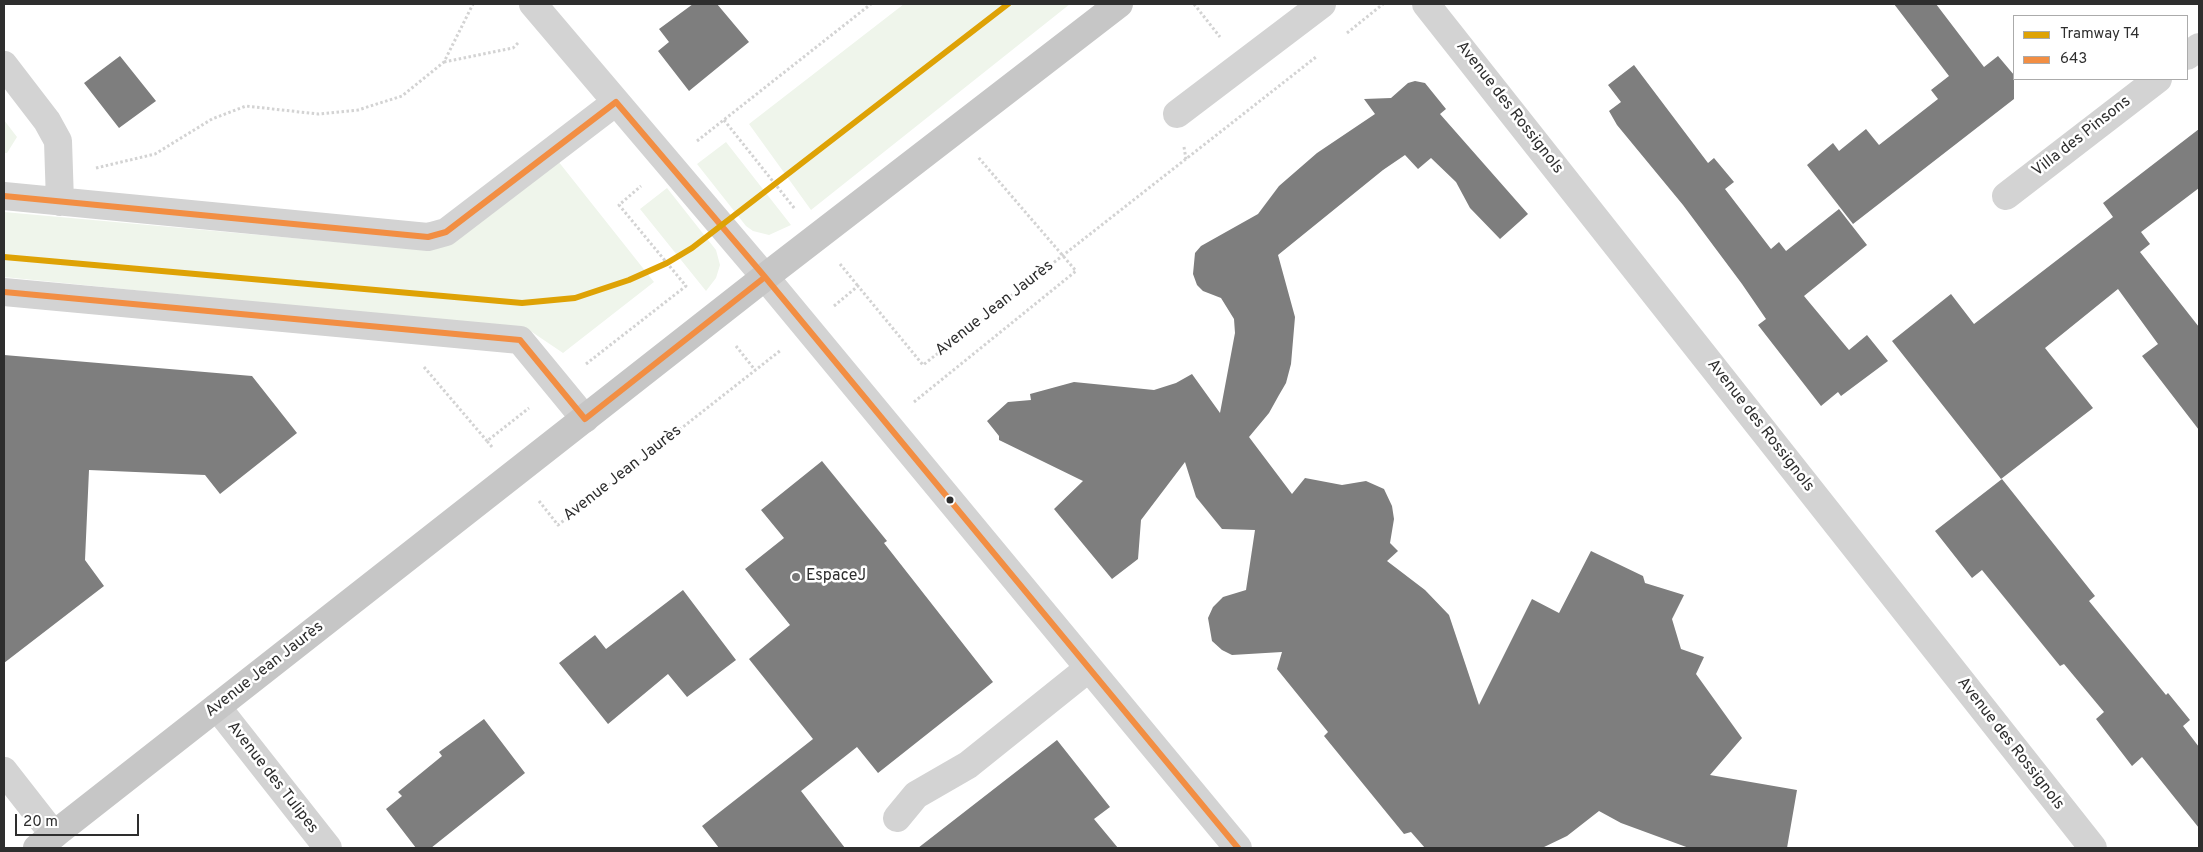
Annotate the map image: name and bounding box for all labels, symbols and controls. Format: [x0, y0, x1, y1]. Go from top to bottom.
legend [2013, 15, 2188, 80]
text: Tramway T4 [2060, 25, 2139, 44]
street label: Avenue des Rossignols [1451, 38, 1567, 178]
text: 643 [2060, 50, 2087, 69]
street label: Villa des Pinsons [2029, 93, 2135, 181]
street label: Avenue Jean Jaurès [932, 257, 1058, 361]
street label: Avenue des Rossignols [1702, 356, 1818, 496]
street label: Avenue Jean Jaurès [560, 422, 686, 526]
unlabelled marker [945, 495, 955, 505]
place label: EspaceJ [806, 567, 866, 587]
marker: EspaceJ [790, 571, 802, 583]
street label: Avenue Jean Jaurès [202, 618, 328, 722]
street label: Avenue des Rossignols [1952, 674, 2068, 814]
street label: Avenue des Tulipes [222, 718, 322, 838]
scale bar [18, 804, 141, 836]
text: 20 m [23, 813, 58, 832]

